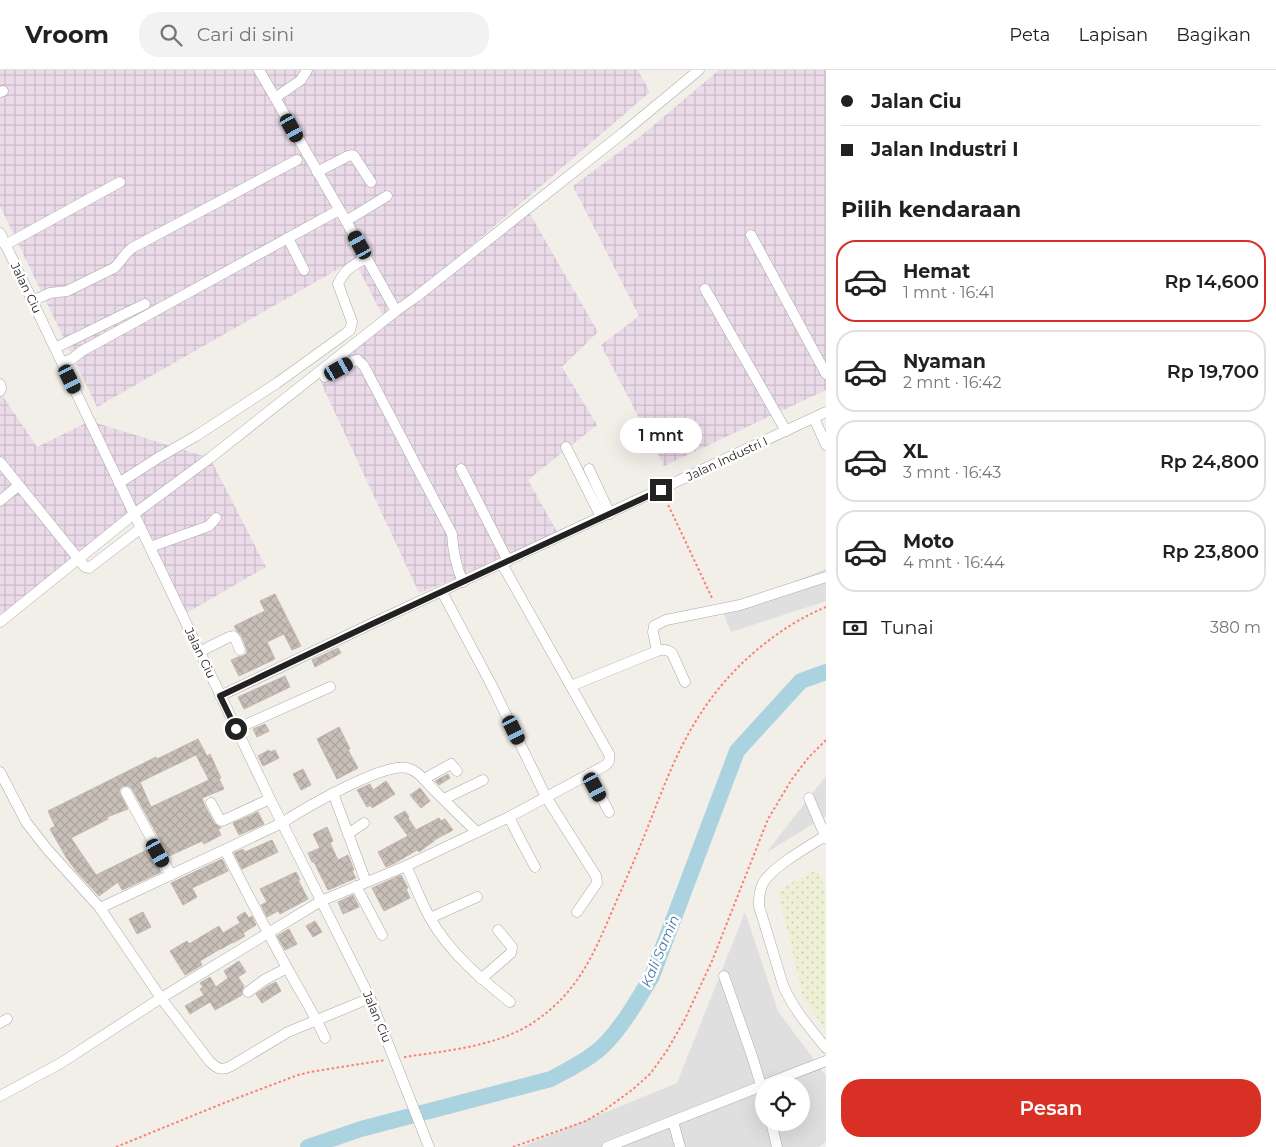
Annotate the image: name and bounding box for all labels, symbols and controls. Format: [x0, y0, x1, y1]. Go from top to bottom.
search box [139, 12, 489, 57]
text: Vroom [25, 20, 109, 49]
icon: search [157, 21, 185, 49]
text: Cari di sini [197, 23, 294, 46]
text: Peta [1009, 24, 1050, 46]
text: Lapisan [1078, 24, 1148, 46]
text: Bagikan [1176, 24, 1251, 46]
text: Jalan Ciu [871, 90, 961, 113]
car [278, 111, 305, 145]
text: Jalan Industri I [871, 138, 1018, 161]
text: Pilih kendaraan [841, 196, 1021, 223]
car [346, 228, 373, 262]
street label: Jalan Ciu [7, 259, 45, 316]
icon: car [843, 259, 888, 304]
text: Hemat [903, 260, 970, 283]
text: Rp 14,600 [1164, 270, 1259, 293]
text: 1 mnt · 16:41 [903, 283, 995, 302]
icon: car [843, 349, 888, 394]
text: Nyaman [903, 350, 986, 373]
car [322, 355, 355, 383]
text: Rp 19,700 [1167, 360, 1259, 383]
car [56, 362, 83, 396]
text: 2 mnt · 16:42 [903, 373, 1002, 392]
callout: 1 mnt [620, 418, 702, 452]
text: 1 mnt [638, 426, 684, 445]
street label: Jalan Industri I [683, 433, 770, 484]
icon: car [843, 439, 888, 484]
text: XL [903, 440, 928, 463]
text: Rp 24,800 [1160, 450, 1259, 473]
text: 3 mnt · 16:43 [903, 463, 1001, 482]
route end [650, 479, 672, 501]
icon: car [843, 529, 888, 574]
text: Moto [903, 530, 954, 553]
text: Rp 23,800 [1162, 540, 1259, 563]
text: 4 mnt · 16:44 [903, 553, 1005, 572]
icon: cash [841, 614, 869, 642]
text: Tunai [881, 616, 934, 639]
text: 380 m [1210, 618, 1261, 637]
street label: Jalan Ciu [181, 624, 219, 681]
car [500, 713, 527, 747]
route start [225, 718, 247, 740]
car [581, 770, 608, 804]
car [144, 836, 171, 870]
water label: Kali Samin [637, 912, 683, 990]
street label: Jalan Ciu [360, 988, 395, 1045]
map controls [755, 1076, 810, 1131]
button: locate [755, 1076, 810, 1131]
button: Pesan [841, 1079, 1261, 1137]

